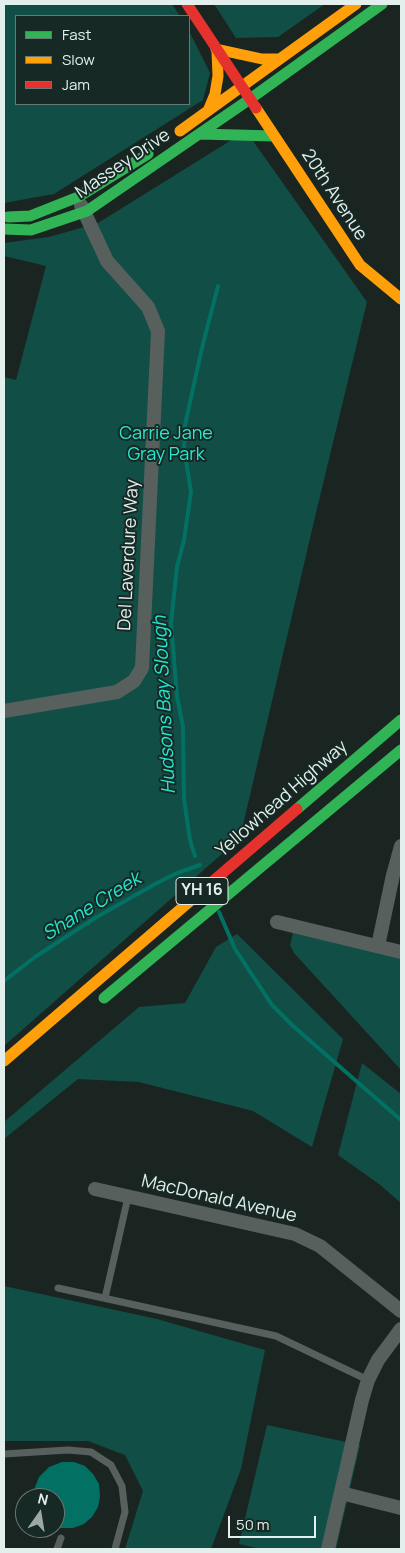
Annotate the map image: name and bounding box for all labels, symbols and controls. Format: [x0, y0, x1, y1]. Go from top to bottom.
legend [15, 15, 190, 105]
text: Fast [62, 24, 91, 45]
text: Slow [62, 49, 95, 70]
text: Jam [62, 74, 90, 95]
street label: Massey Drive [72, 124, 174, 204]
street label: 20th Avenue [297, 145, 371, 245]
park label: Carrie Jane Gray Park [119, 423, 213, 466]
street label: Del Laverdure Way [114, 479, 144, 631]
water label: Hudsons Bay Slough [149, 615, 181, 795]
street label: Yellowhead Highway [212, 736, 352, 862]
water label: Shane Creek [39, 868, 145, 946]
road number: YH 16 [176, 878, 228, 904]
street label: MacDonald Avenue [139, 1171, 299, 1227]
north arrow [15, 1488, 65, 1538]
text: N [36, 1488, 50, 1509]
scale bar [230, 1506, 318, 1538]
text: 50 m [236, 1514, 270, 1535]

